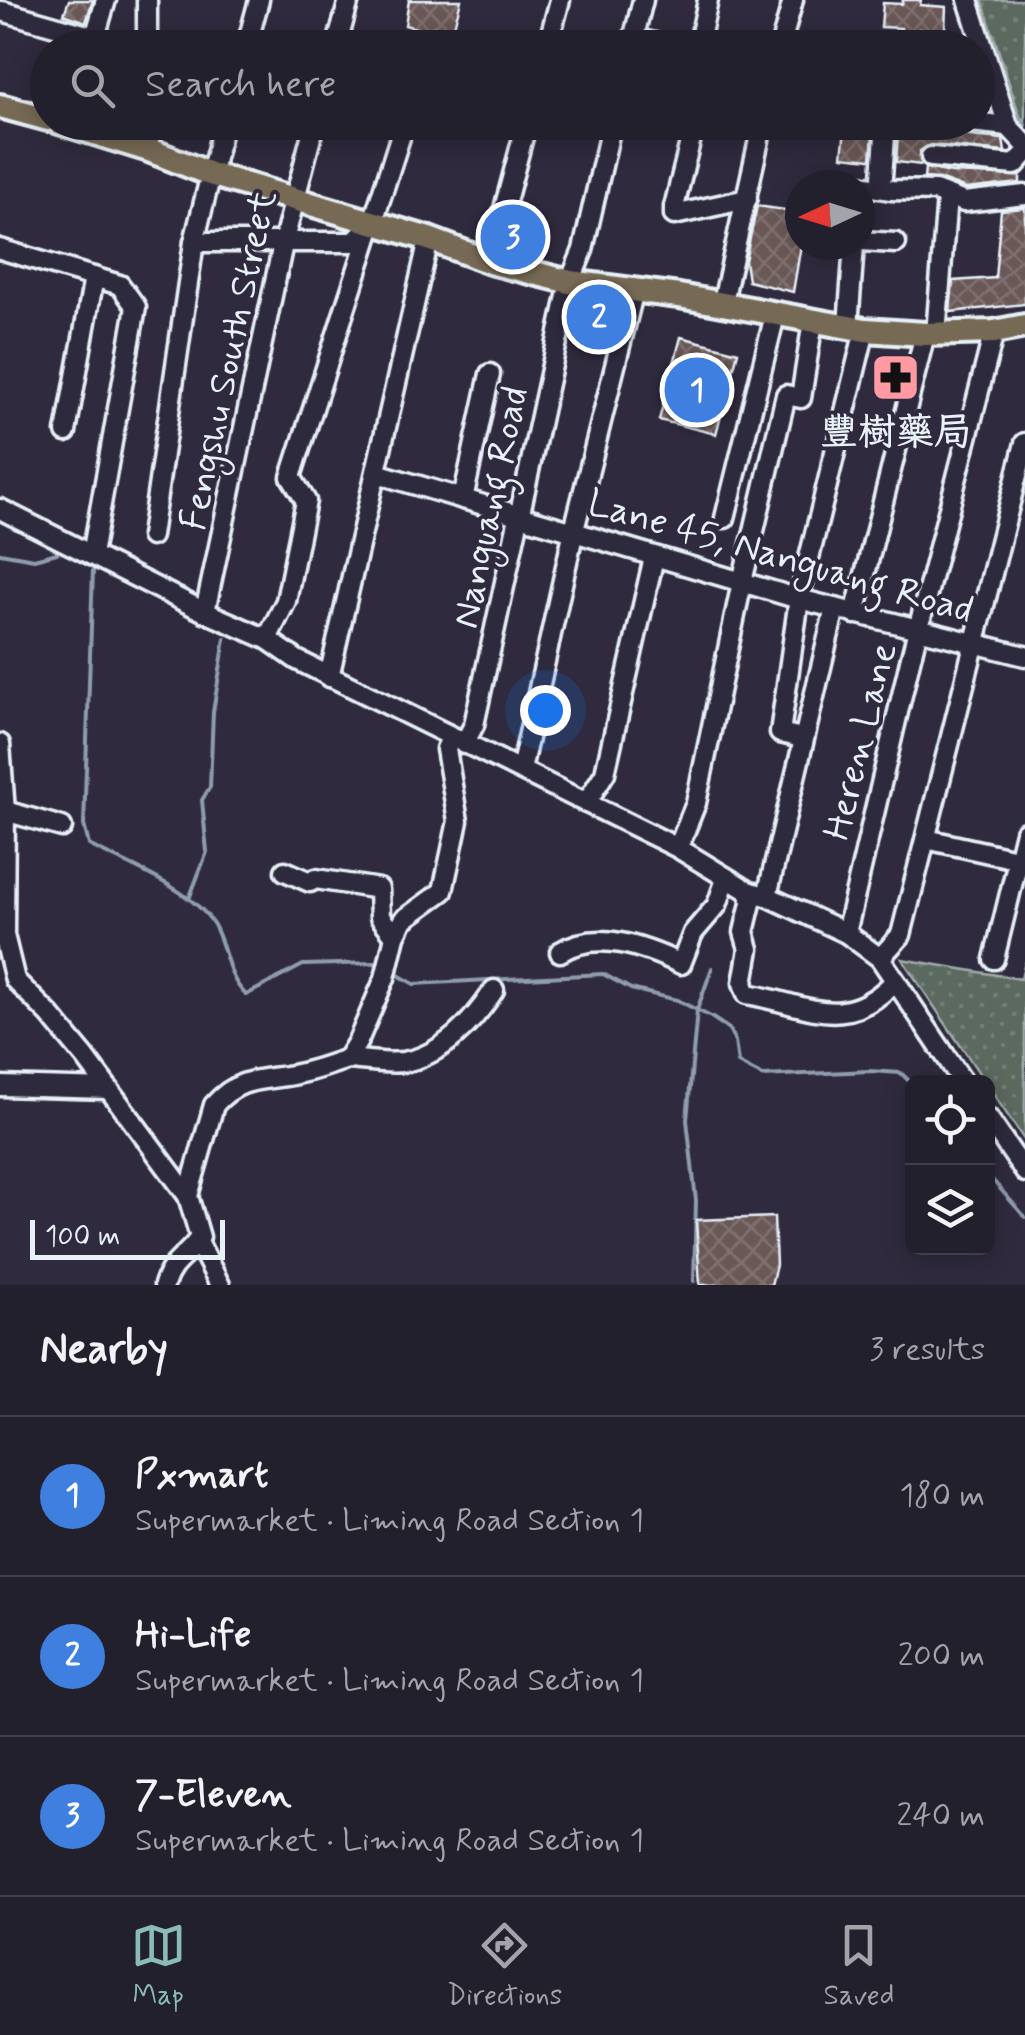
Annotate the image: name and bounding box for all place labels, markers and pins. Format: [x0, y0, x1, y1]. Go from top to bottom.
pin: 3 [480, 200, 546, 274]
pin: 2 [566, 280, 632, 354]
pharmacy icon: 豐樹藥局 [870, 351, 922, 403]
pin: 1 [664, 352, 730, 428]
place label: 豐樹藥局 [820, 409, 972, 458]

